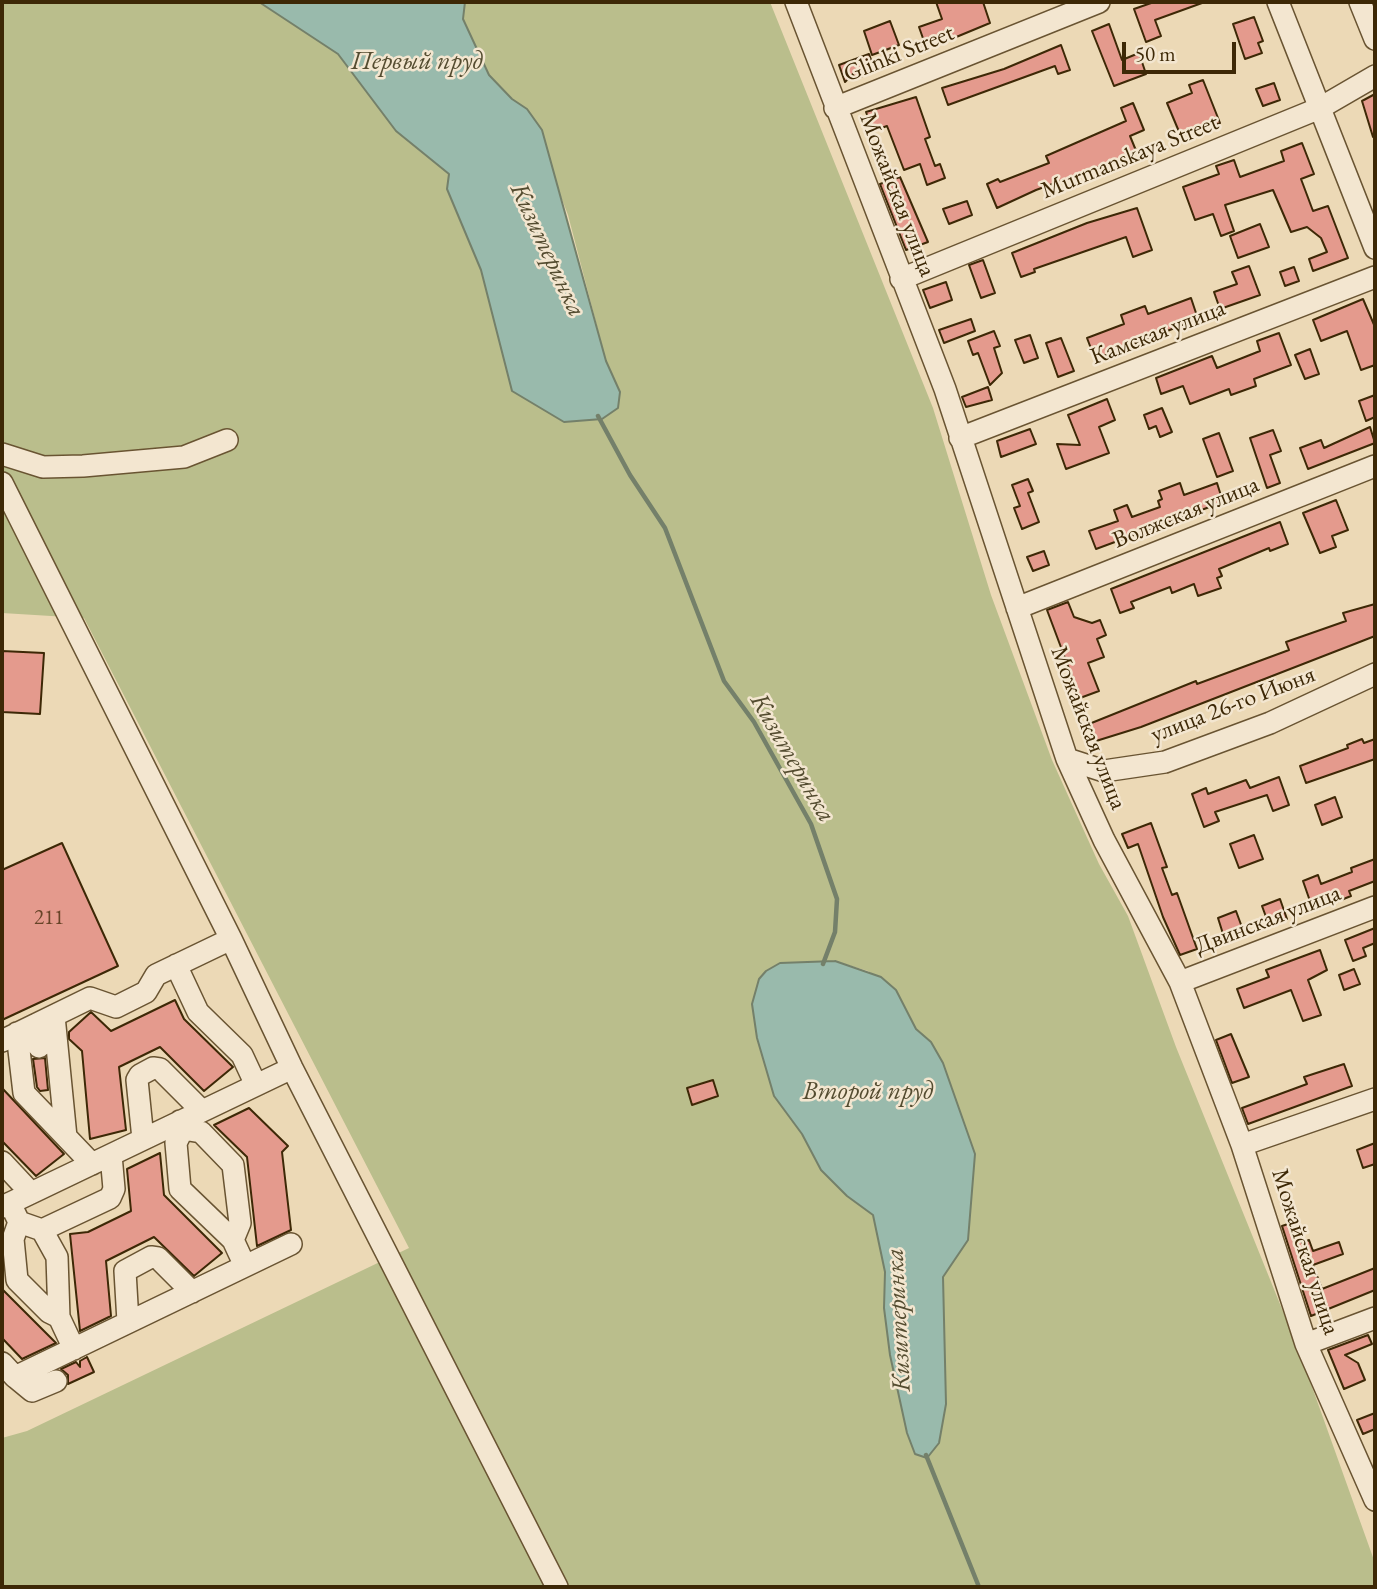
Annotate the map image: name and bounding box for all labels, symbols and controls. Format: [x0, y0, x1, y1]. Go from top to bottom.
street label: Glinki Street [840, 19, 958, 89]
scale bar [1125, 28, 1239, 72]
text: 50 m [1135, 40, 1176, 67]
water label: Первый пруд [351, 46, 483, 78]
street label: Murmanskaya Street [1037, 108, 1223, 206]
street label: Можайская улица [853, 109, 941, 281]
water label: Кизитеринка [502, 178, 592, 322]
street label: Камская улица [1087, 294, 1229, 372]
street label: Волжская улица [1109, 471, 1263, 555]
street label: Можайская улица [1044, 642, 1132, 814]
street label: улица 26-го Июня [1147, 660, 1319, 750]
water label: Кизитеринка [742, 688, 842, 828]
street label: Двинская улица [1191, 879, 1345, 961]
house number: 211 [34, 905, 64, 931]
water label: Второй пруд [802, 1076, 934, 1108]
street label: Можайская улица [1265, 1165, 1345, 1339]
water label: Кизитеринка [880, 1247, 918, 1393]

